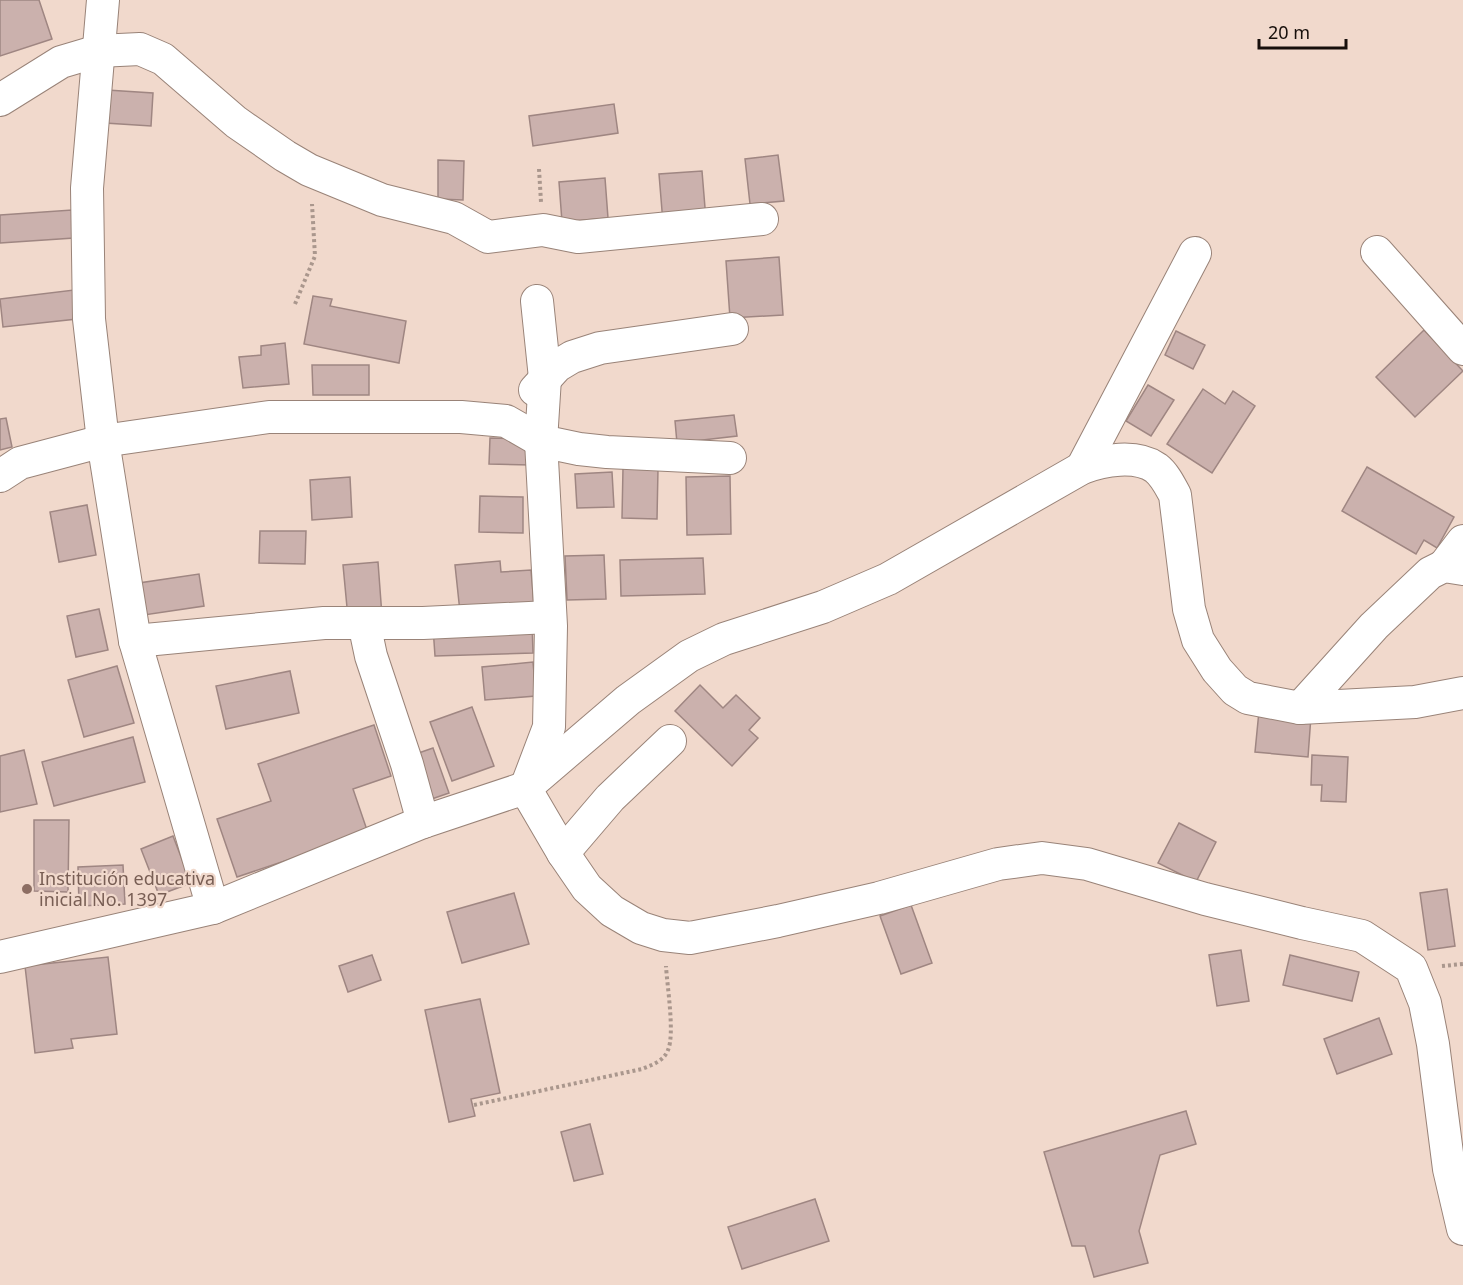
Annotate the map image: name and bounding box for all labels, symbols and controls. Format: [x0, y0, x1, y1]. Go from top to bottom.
scale bar [1259, 12, 1346, 50]
text: 20 m [1268, 20, 1310, 44]
place label: Institución educativa inicial No. 1397 [39, 866, 215, 911]
marker: Institución educativa inicial No. 1397 [20, 882, 34, 896]

